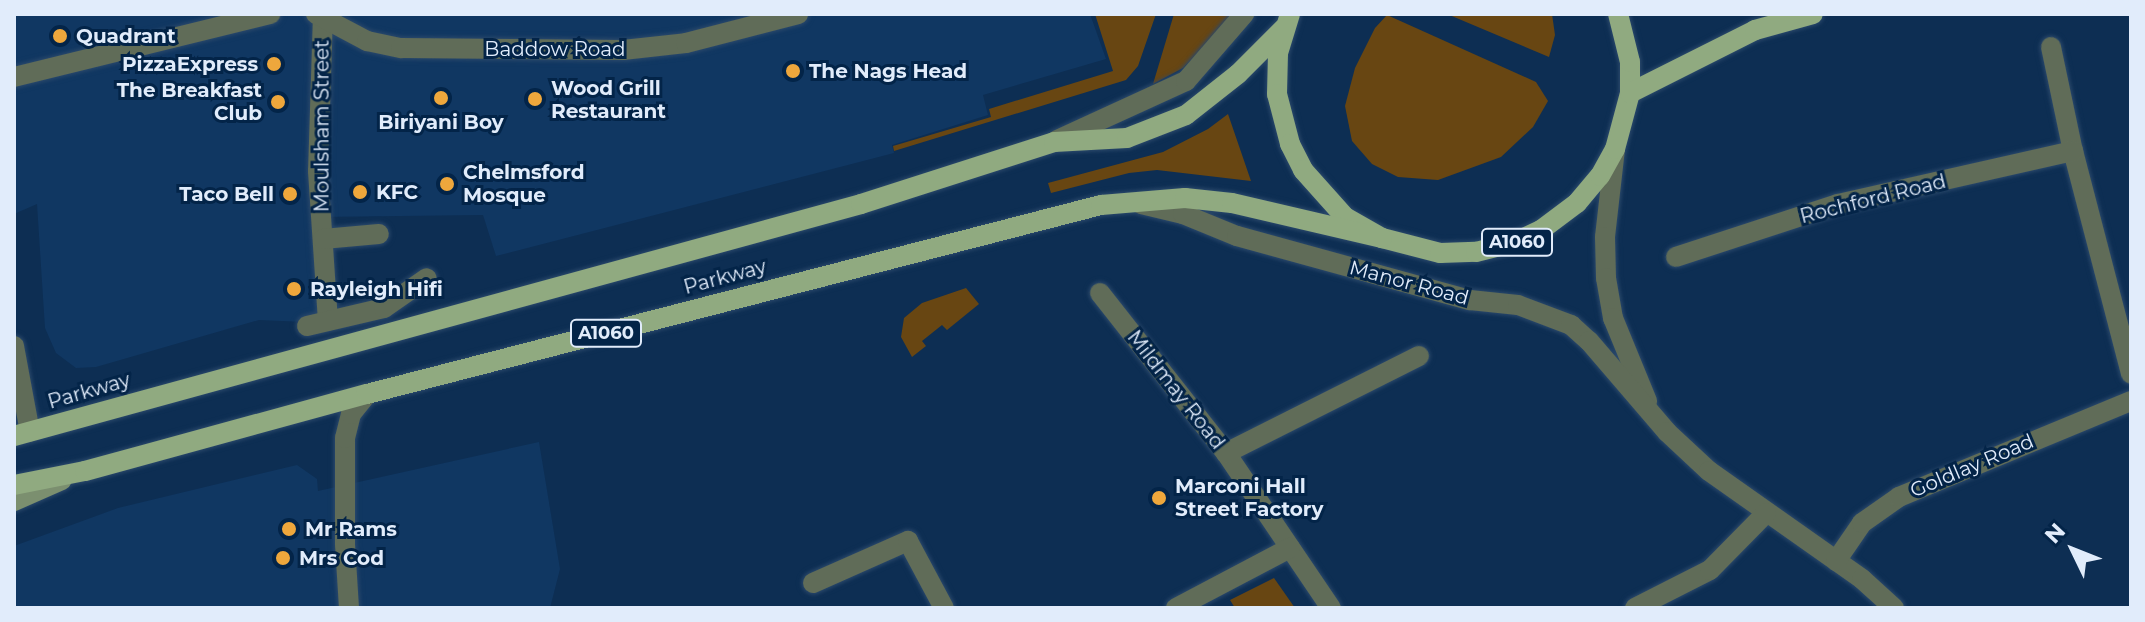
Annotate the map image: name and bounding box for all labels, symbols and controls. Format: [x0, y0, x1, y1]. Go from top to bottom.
place label: Quadrant [76, 24, 176, 48]
marker: Quadrant [51, 27, 69, 45]
street label: Baddow Road [484, 37, 626, 61]
street label: Moulsham Street [310, 40, 334, 212]
place label: PizzaExpress [122, 52, 258, 76]
marker: PizzaExpress [265, 55, 283, 73]
place label: The Nags Head [809, 59, 967, 83]
marker: The Nags Head [784, 62, 802, 80]
place label: Wood Grill Restaurant [551, 76, 666, 123]
place label: The Breakfast Club [117, 78, 262, 125]
marker: Biriyani Boy [432, 89, 450, 107]
marker: Wood Grill Restaurant [526, 90, 544, 108]
marker: The Breakfast Club [269, 93, 287, 111]
place label: Biriyani Boy [378, 110, 504, 134]
place label: Chelmsford Mosque [463, 160, 585, 207]
street label: Rochford Road [1798, 169, 1948, 229]
marker: Chelmsford Mosque [438, 175, 456, 193]
place label: KFC [376, 180, 418, 204]
place label: Taco Bell [179, 182, 274, 206]
marker: KFC [351, 183, 369, 201]
marker: Taco Bell [281, 185, 299, 203]
road number: A1060 [1481, 228, 1553, 256]
street label: Parkway [681, 254, 769, 300]
street label: Manor Road [1347, 256, 1471, 310]
place label: Rayleigh Hifi [310, 277, 443, 301]
marker: Rayleigh Hifi [285, 280, 303, 298]
road number: A1060 [570, 319, 642, 347]
street label: Mildmay Road [1122, 326, 1230, 454]
street label: Parkway [45, 368, 133, 414]
street label: Goldlay Road [1907, 429, 2037, 503]
place label: Marconi Hall Street Factory [1175, 474, 1323, 521]
marker: Marconi Hall Street Factory [1150, 489, 1168, 507]
north arrow [2033, 510, 2113, 590]
place label: Mr Rams [305, 517, 397, 541]
text: N [2039, 518, 2071, 549]
marker: Mr Rams [280, 520, 298, 538]
place label: Mrs Cod [299, 546, 384, 570]
marker: Mrs Cod [274, 549, 292, 567]

